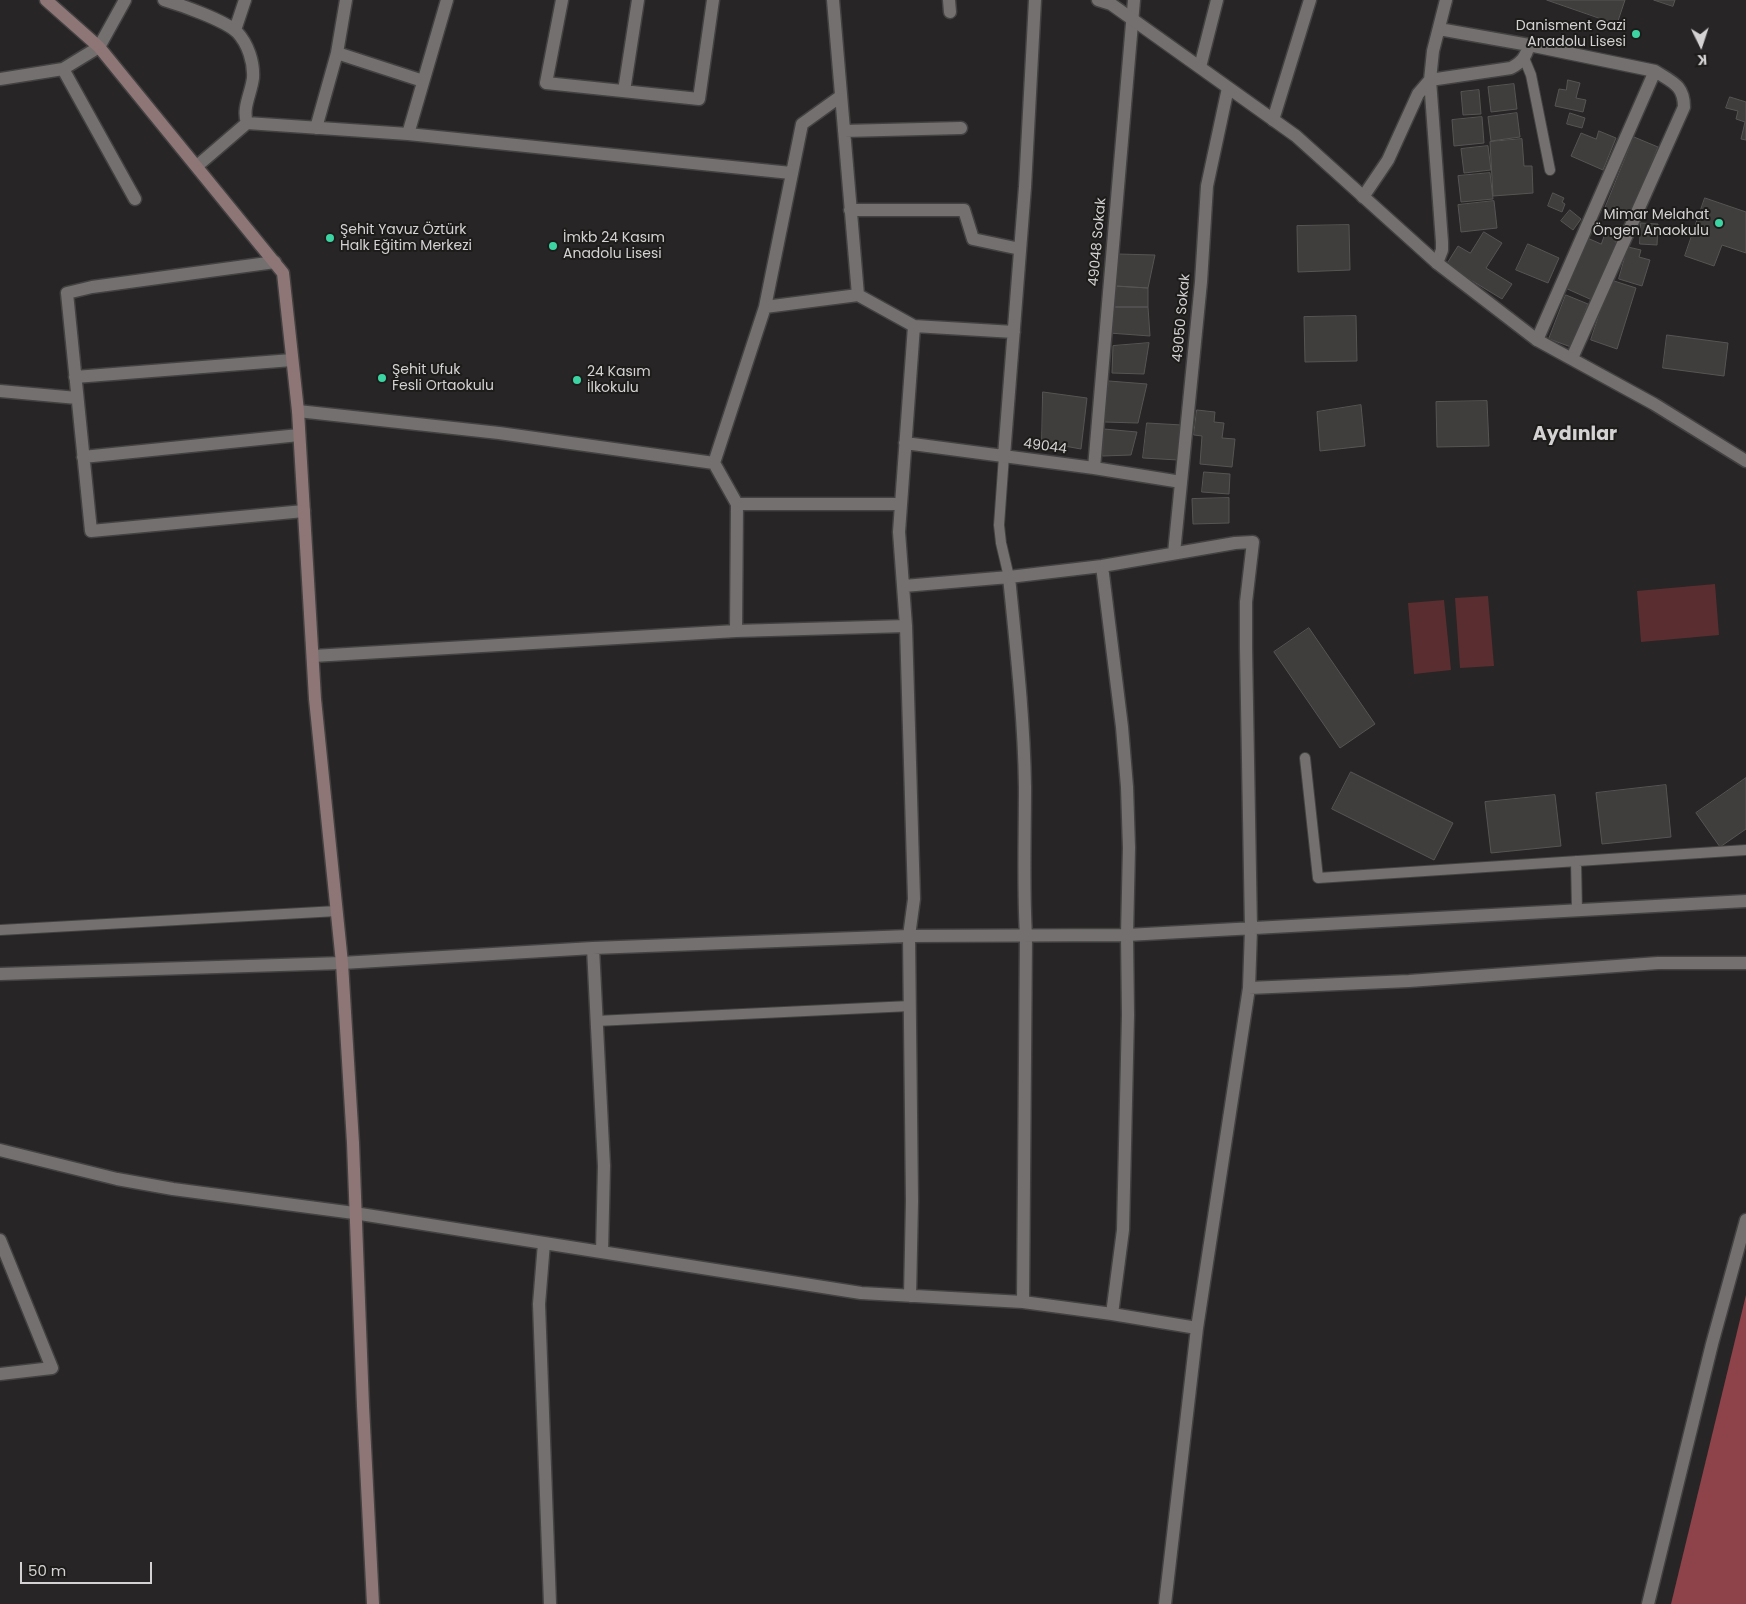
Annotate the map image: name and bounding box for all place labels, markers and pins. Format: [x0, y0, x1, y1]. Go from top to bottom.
place label: Danisment Gazi Anadolu Lisesi [1516, 18, 1626, 50]
marker: Danisment Gazi Anadolu Lisesi [1630, 28, 1642, 40]
place label: Mimar Melahat Öngen Anaokulu [1593, 207, 1709, 240]
marker: Mimar Melahat Öngen Anaokulu [1713, 217, 1725, 229]
place label: Şehit Yavuz Öztürk Halk Eğitim Merkezi [340, 222, 472, 254]
place label: İmkb 24 Kasım Anadolu Lisesi [563, 230, 665, 262]
marker: Şehit Yavuz Öztürk Halk Eğitim Merkezi [324, 232, 336, 244]
marker: İmkb 24 Kasım Anadolu Lisesi [547, 240, 559, 252]
place label: Şehit Ufuk Fesli Ortaokulu [392, 362, 494, 394]
place label: 24 Kasım İlkokulu [587, 364, 651, 397]
marker: Şehit Ufuk Fesli Ortaokulu [376, 372, 388, 384]
marker: 24 Kasım İlkokulu [571, 374, 583, 386]

